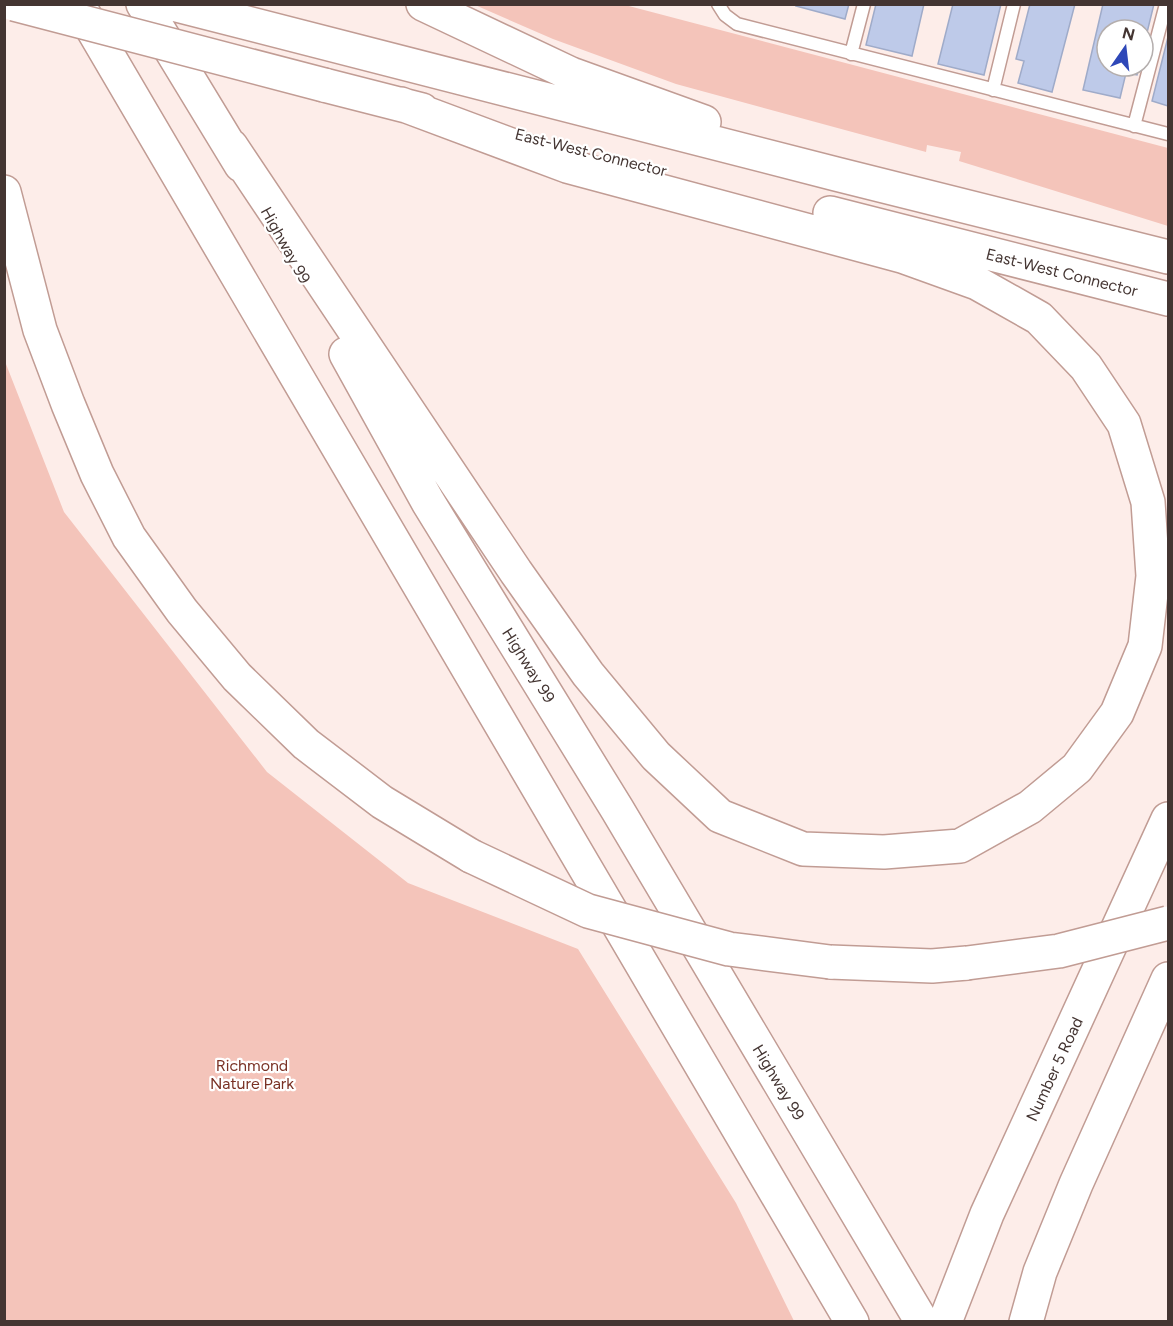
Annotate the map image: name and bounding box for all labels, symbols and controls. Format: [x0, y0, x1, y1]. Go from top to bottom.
north arrow [1095, 18, 1155, 78]
text: N [1120, 23, 1137, 45]
street label: East-West Connector [513, 124, 669, 181]
street label: Highway 99 [257, 204, 314, 287]
street label: East-West Connector [984, 244, 1140, 301]
street label: Highway 99 [498, 624, 559, 706]
street label: Number 5 Road [1022, 1014, 1087, 1124]
street label: Highway 99 [749, 1041, 809, 1123]
park label: Richmond Nature Park [210, 1056, 294, 1093]

